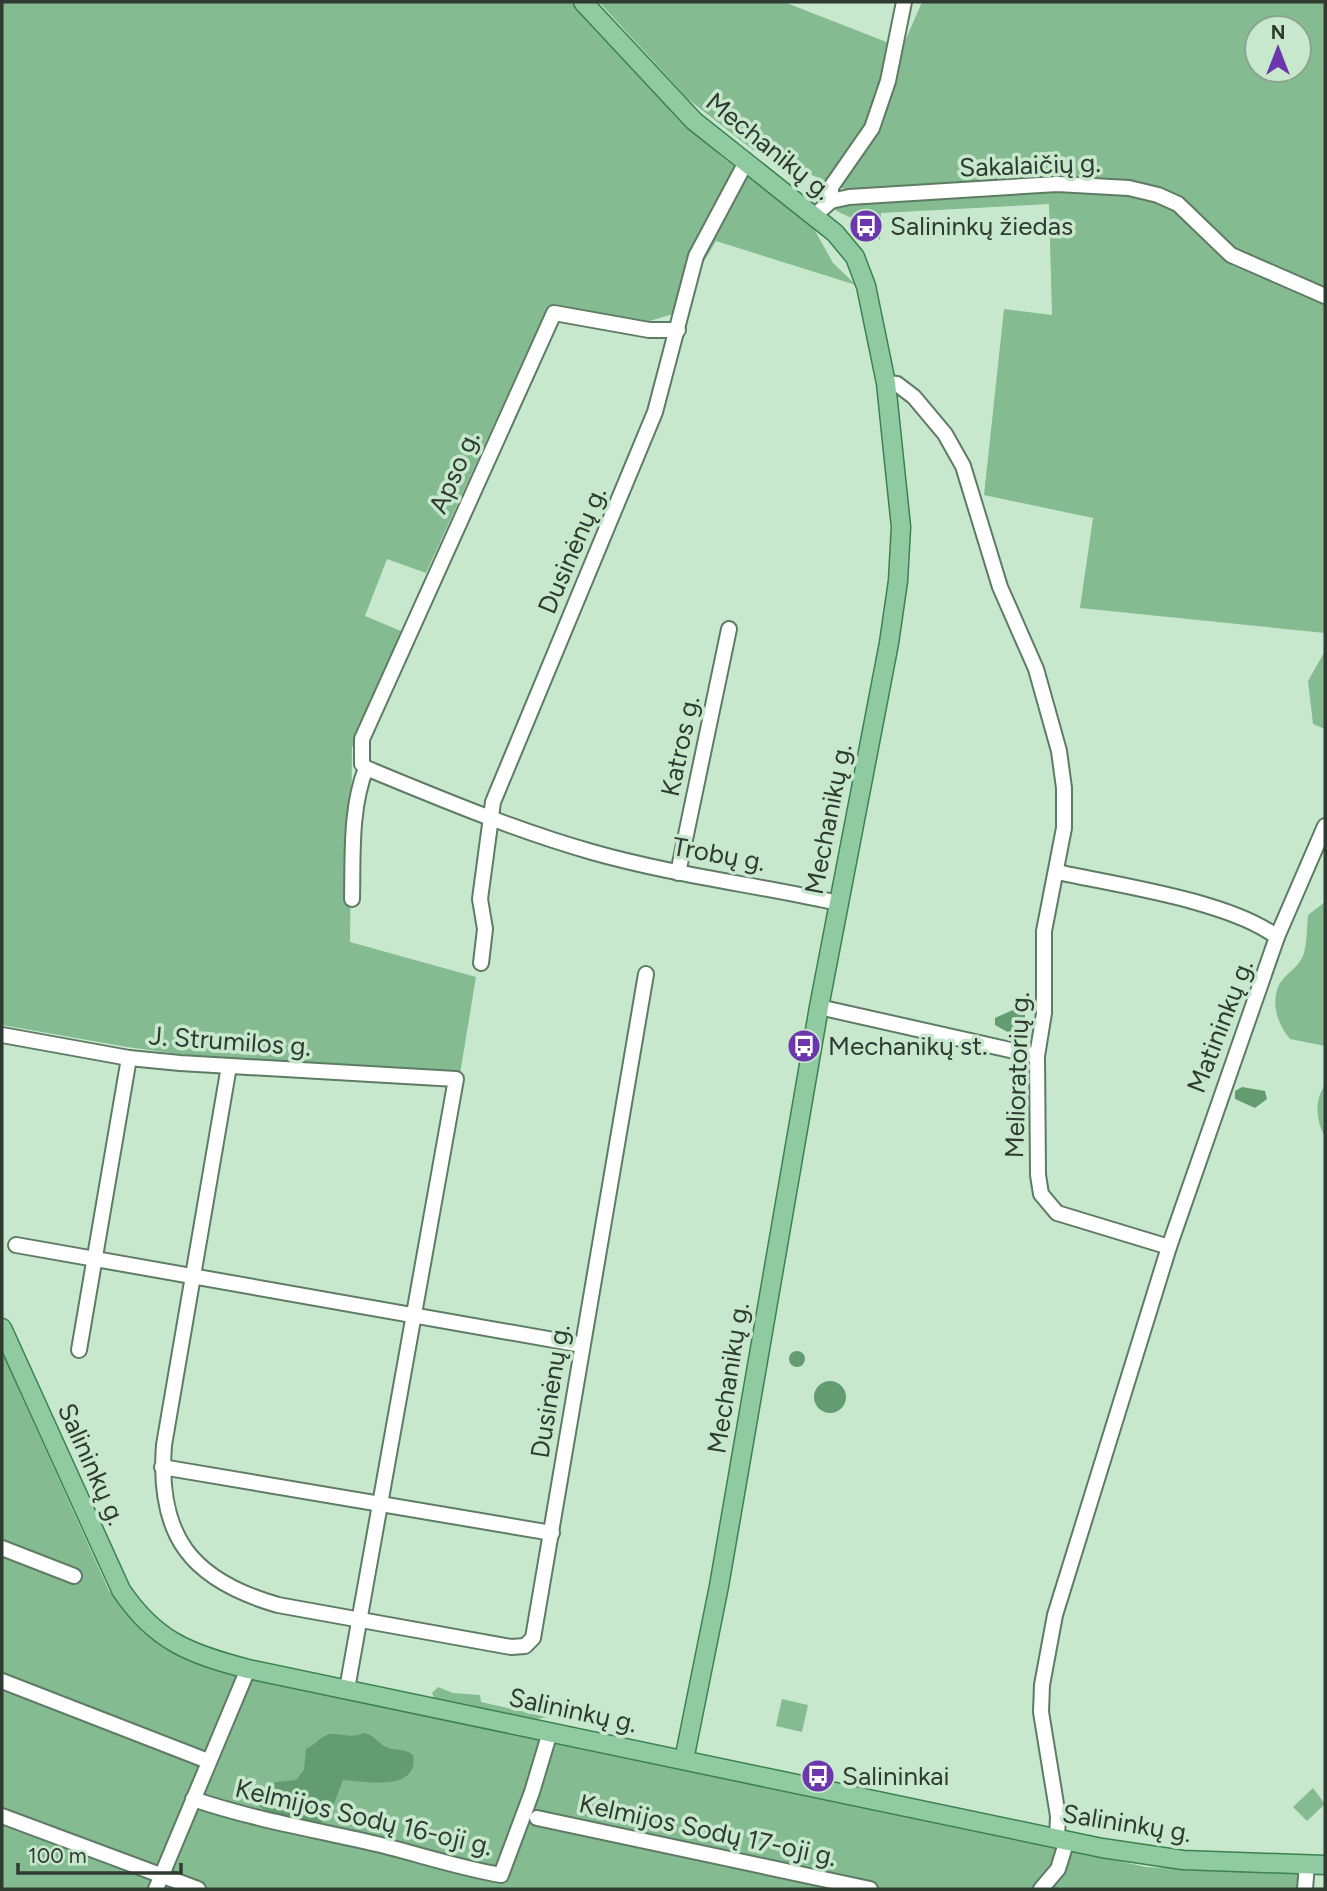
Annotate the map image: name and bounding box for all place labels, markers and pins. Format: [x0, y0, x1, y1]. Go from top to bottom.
bus stop icon: Salininkų žiedas [847, 207, 885, 245]
place label: Salininkų žiedas [890, 210, 1073, 242]
bus stop icon: Mechanikų st. [785, 1027, 823, 1065]
place label: Mechanikų st. [828, 1030, 987, 1062]
bus stop icon: Salininkai [799, 1757, 837, 1795]
place label: Salininkai [842, 1760, 950, 1792]

